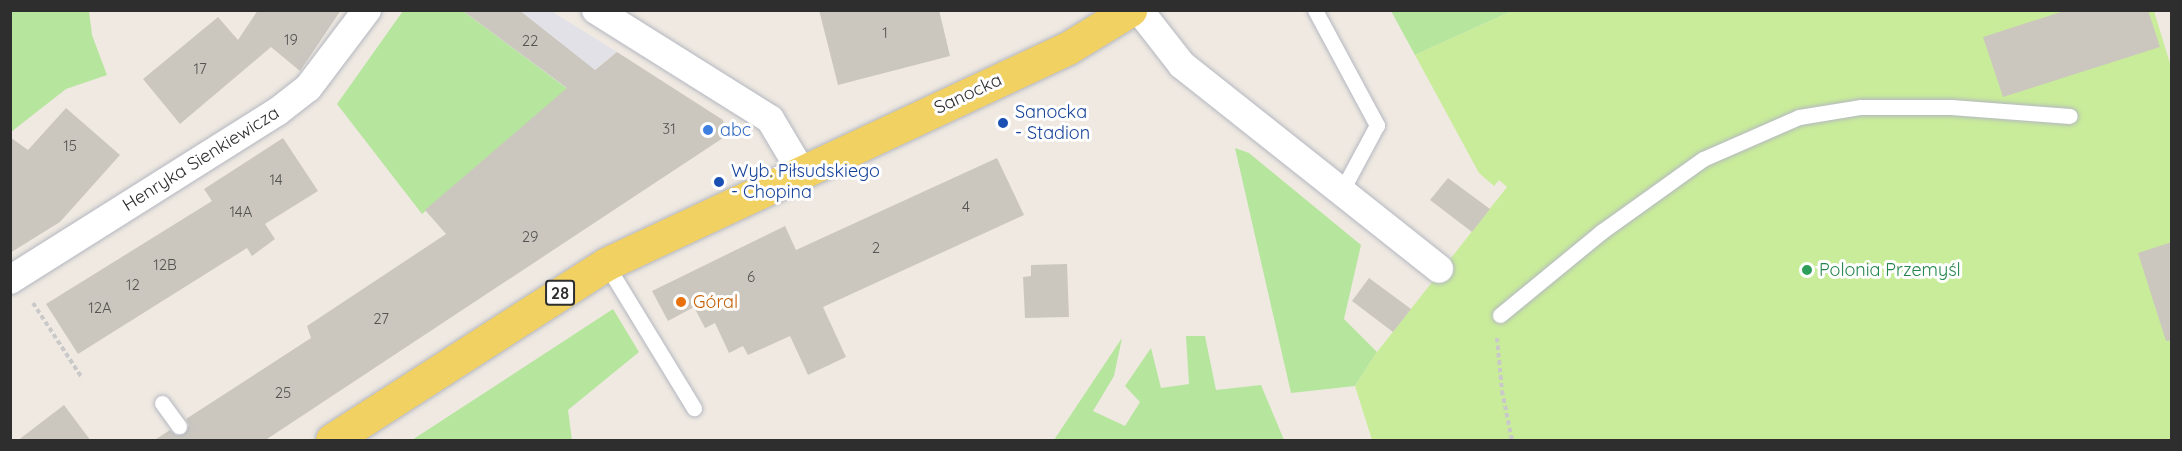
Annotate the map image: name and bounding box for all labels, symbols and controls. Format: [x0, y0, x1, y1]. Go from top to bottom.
house number: 1 [882, 24, 888, 42]
house number: 19 [284, 31, 298, 49]
house number: 22 [522, 32, 538, 50]
house number: 17 [193, 60, 207, 78]
street label: Sanocka [931, 69, 1005, 119]
street label: Henryka Sienkiewicza [119, 102, 283, 216]
place label: Sanocka - Stadion [1015, 102, 1090, 144]
marker: Sanocka - Stadion [996, 116, 1010, 130]
place label: abc [720, 119, 751, 141]
house number: 31 [662, 120, 676, 138]
marker: abc [701, 123, 715, 137]
house number: 15 [63, 137, 77, 155]
place label: Wyb. Piłsudskiego - Chopina [731, 161, 880, 204]
house number: 14 [269, 171, 283, 189]
marker: Wyb. Piłsudskiego - Chopina [712, 175, 726, 189]
house number: 4 [962, 198, 970, 216]
house number: 14A [230, 203, 252, 221]
house number: 29 [522, 228, 538, 246]
house number: 2 [872, 239, 880, 257]
house number: 12B [153, 256, 177, 274]
place label: Polonia Przemyśl [1819, 259, 1961, 281]
marker: Polonia Przemyśl [1800, 263, 1814, 277]
house number: 6 [747, 268, 755, 286]
house number: 12 [126, 276, 140, 294]
road number: 28 [545, 280, 575, 306]
place label: Góral [693, 291, 738, 313]
marker: Góral [674, 295, 688, 309]
house number: 12A [88, 299, 112, 317]
house number: 27 [373, 310, 389, 328]
house number: 25 [275, 384, 291, 402]

